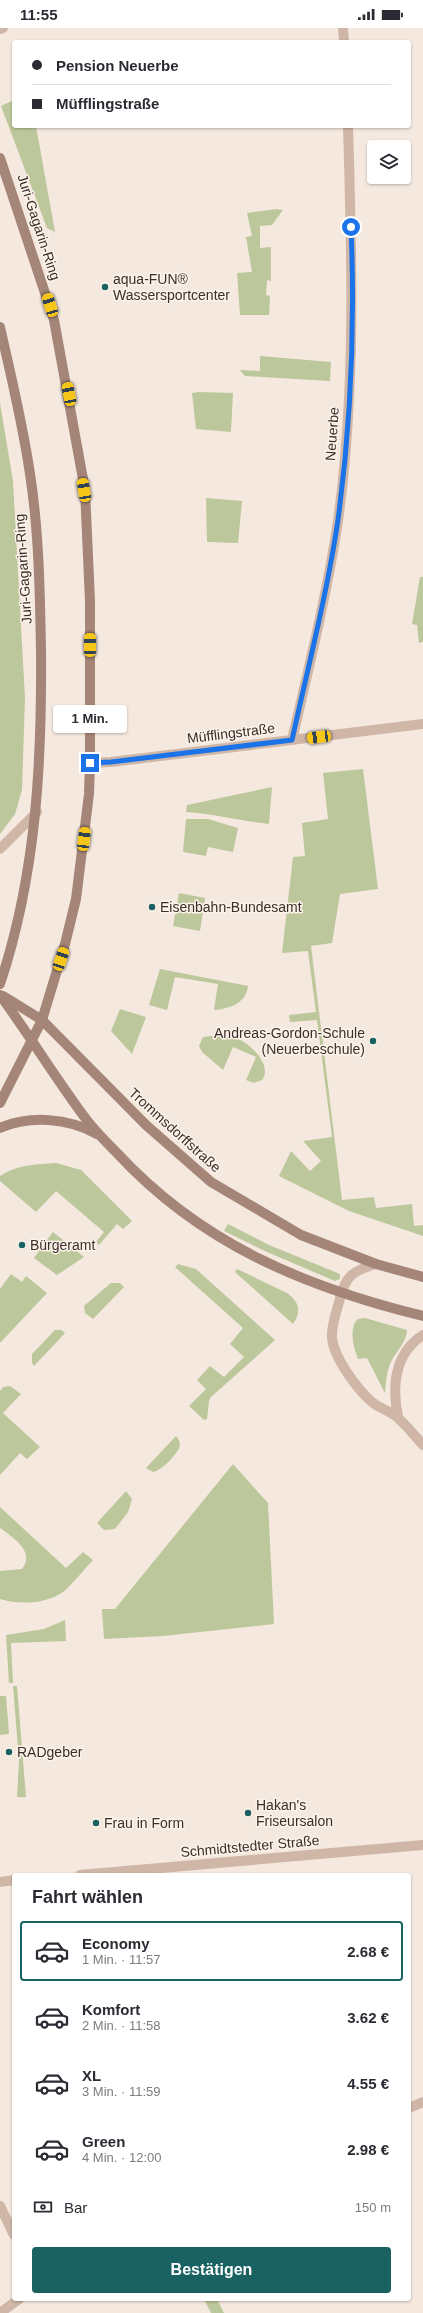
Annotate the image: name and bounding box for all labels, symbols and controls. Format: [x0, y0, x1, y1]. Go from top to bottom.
text: 11:55 [20, 6, 58, 23]
text: Pension Neuerbe [56, 57, 179, 74]
text: Müfflingstraße [56, 95, 159, 112]
map controls [367, 140, 411, 184]
button: layers [367, 140, 411, 184]
street label: Juri-Gagarin-Ring [14, 172, 64, 282]
route start [342, 218, 360, 236]
place label: aqua-FUN® Wassersportcenter [113, 271, 230, 303]
marker: aqua-FUN® Wassersportcenter [100, 282, 110, 292]
car [41, 292, 59, 318]
car [61, 381, 77, 407]
street label: Neuerbe [322, 406, 342, 461]
car [76, 477, 92, 503]
street label: Juri-Gagarin-Ring [11, 513, 35, 625]
car [84, 633, 96, 657]
callout: 1 Min. [53, 705, 127, 733]
text: 1 Min. [72, 711, 108, 726]
street label: Müfflingstraße [186, 720, 276, 746]
car [306, 730, 332, 744]
route end [81, 754, 99, 772]
car [77, 826, 91, 852]
place label: Eisenbahn-Bundesamt [160, 899, 302, 915]
marker: Eisenbahn-Bundesamt [147, 902, 157, 912]
car [52, 946, 70, 972]
place label: Andreas-Gordon-Schule (Neuerbeschule) [214, 1025, 365, 1057]
marker: Andreas-Gordon-Schule (Neuerbeschule) [368, 1036, 378, 1046]
street label: Trommsdorffstraße [126, 1084, 224, 1176]
place label: Bürgeramt [30, 1237, 95, 1253]
marker: Bürgeramt [17, 1240, 27, 1250]
place label: RADgeber [17, 1744, 83, 1760]
marker: RADgeber [4, 1747, 14, 1757]
place label: Hakan's Friseursalon [256, 1797, 333, 1829]
marker: Hakan's Friseursalon [243, 1808, 253, 1818]
place label: Frau in Form [104, 1815, 184, 1831]
marker: Frau in Form [91, 1818, 101, 1828]
street label: Schmidtstedter Straße [180, 1832, 320, 1860]
text: Fahrt wählen [32, 1887, 143, 1907]
icon: car [34, 1933, 70, 1969]
text: Economy [82, 1935, 150, 1952]
text: 2.68 € [347, 1943, 389, 1960]
text: 1 Min. · 11:57 [82, 1952, 161, 1967]
icon: car [34, 1999, 70, 2035]
text: Komfort [82, 2001, 140, 2018]
text: 3.62 € [347, 2009, 389, 2026]
text: 2 Min. · 11:58 [82, 2018, 161, 2033]
icon: car [34, 2065, 70, 2101]
text: XL [82, 2067, 101, 2084]
text: 4.55 € [347, 2075, 389, 2092]
text: 3 Min. · 11:59 [82, 2084, 161, 2099]
icon: car [34, 2131, 70, 2167]
text: Green [82, 2133, 125, 2150]
text: 2.98 € [347, 2141, 389, 2158]
text: 4 Min. · 12:00 [82, 2150, 162, 2165]
icon: cash [32, 2196, 54, 2218]
text: Bar [64, 2199, 87, 2216]
text: 150 m [355, 2200, 391, 2215]
button: Bestätigen [32, 2247, 391, 2293]

